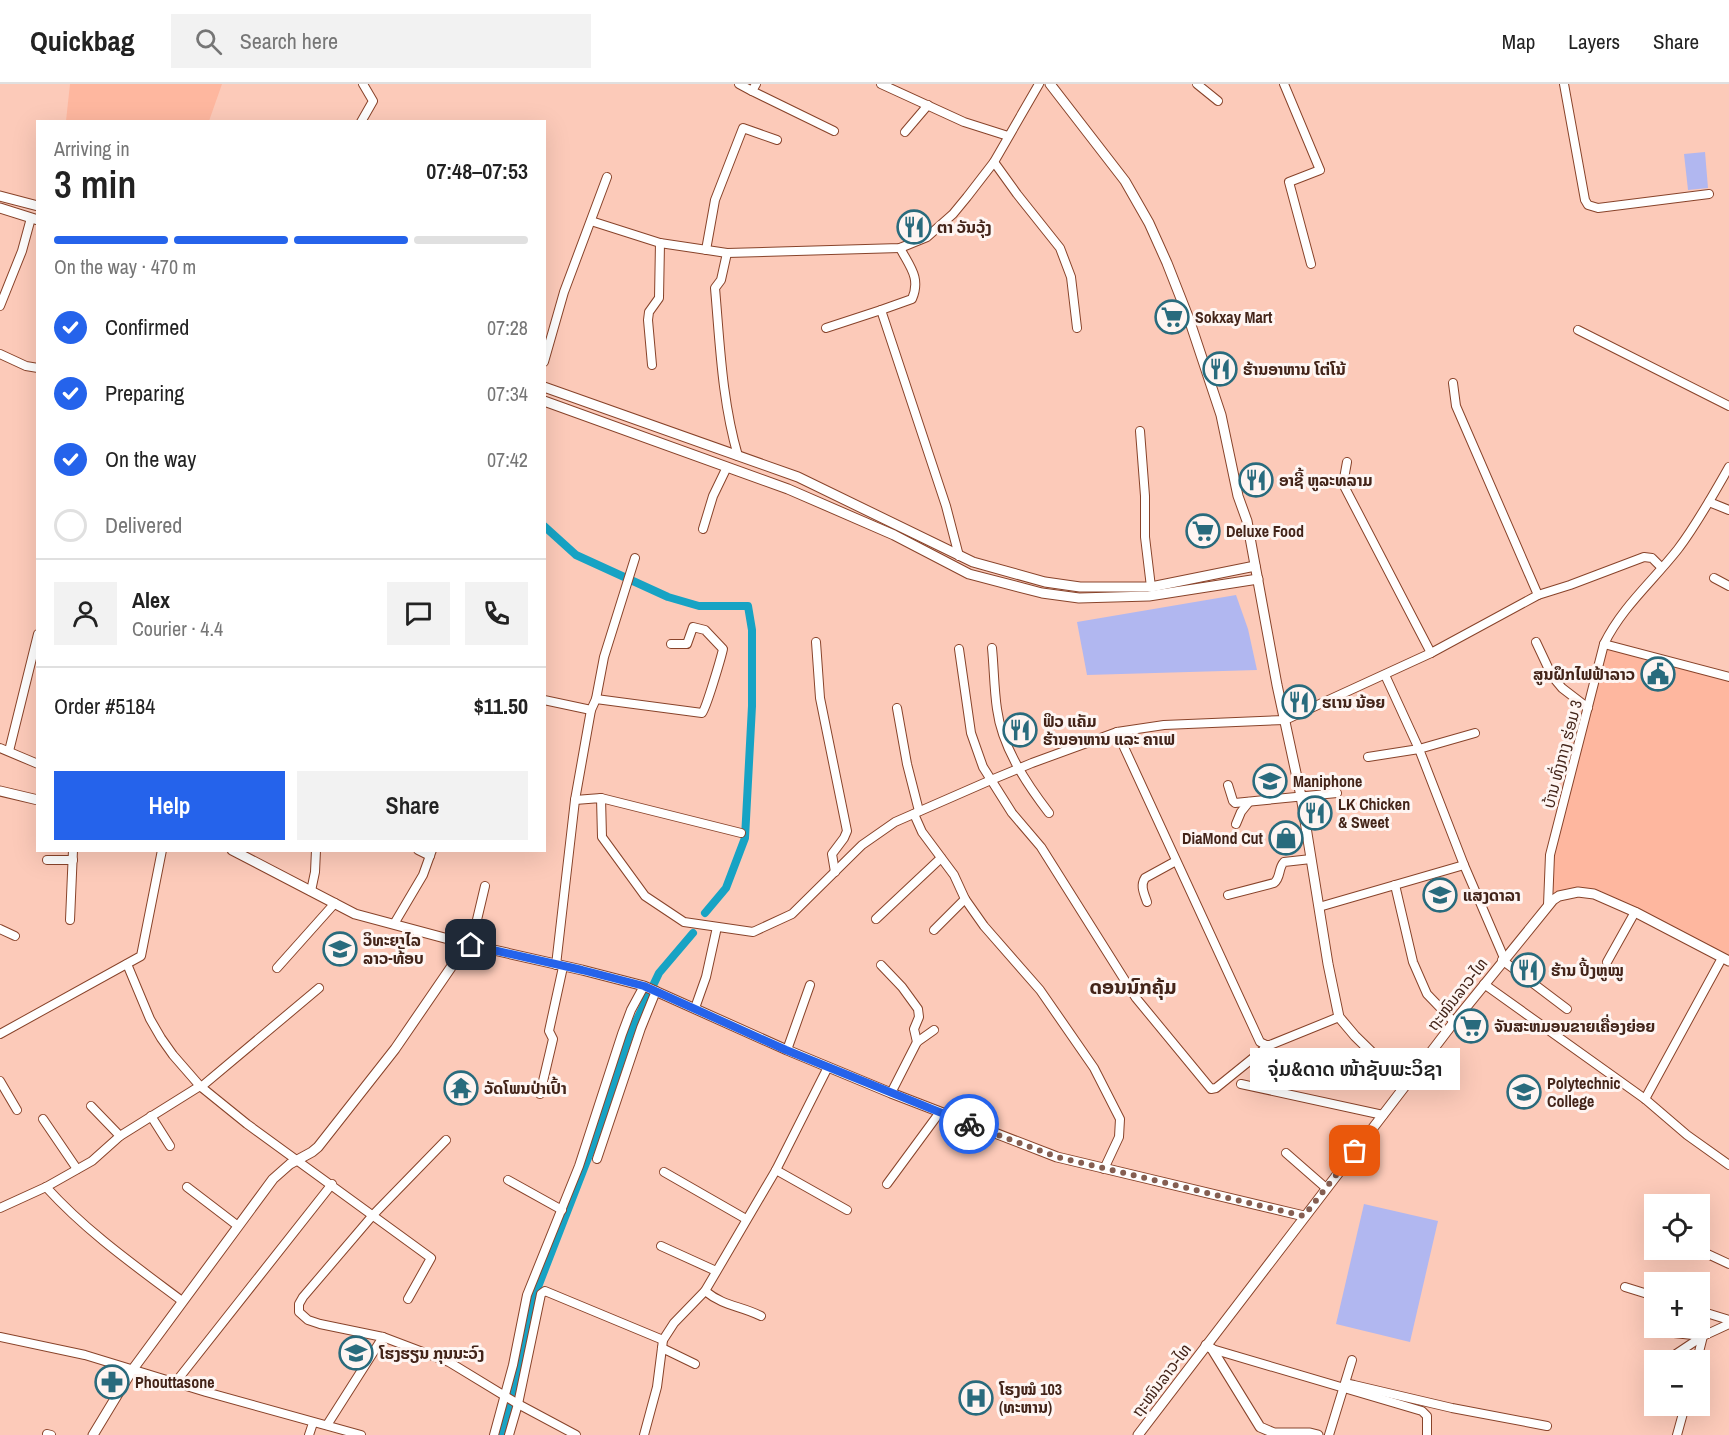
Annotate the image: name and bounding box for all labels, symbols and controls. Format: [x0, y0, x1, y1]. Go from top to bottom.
search box [171, 14, 591, 68]
text: Quickbag [30, 22, 135, 60]
icon: search [192, 25, 225, 58]
text: Search here [240, 26, 338, 56]
text: Map [1502, 27, 1535, 56]
text: Layers [1568, 27, 1620, 56]
text: Share [1653, 27, 1699, 56]
text: Arriving in [54, 135, 130, 162]
text: 07:48–07:53 [426, 156, 528, 186]
text: 3 min [54, 158, 136, 210]
restaurant icon: ຕາ ວັນວຸ້ງ [896, 209, 932, 245]
place label: ຕາ ວັນວຸ້ງ [937, 216, 992, 238]
text: On the way · 470 m [54, 253, 196, 280]
supermarket icon: Sokxay Mart [1154, 299, 1190, 335]
place label: Sokxay Mart [1195, 306, 1273, 328]
icon: check [54, 311, 87, 344]
text: Confirmed [105, 312, 189, 342]
text: 07:28 [487, 314, 528, 341]
restaurant icon: ຮ້ານອາຫານ ໂຕ່ໂນ້ [1202, 351, 1238, 387]
place label: ຮ້ານອາຫານ ໂຕ່ໂນ້ [1243, 358, 1346, 380]
icon: check [54, 377, 87, 410]
text: Preparing [105, 378, 184, 408]
text: 07:34 [487, 380, 528, 407]
icon: check [54, 443, 87, 476]
text: On the way [105, 444, 196, 474]
text: 07:42 [487, 446, 528, 473]
restaurant icon: ອາຊີ້ ຫູລະທລາມ [1238, 462, 1274, 498]
place label: ອາຊີ້ ຫູລະທລາມ [1279, 467, 1373, 492]
text: Delivered [105, 510, 182, 540]
supermarket icon: Deluxe Food [1185, 513, 1221, 549]
place label: Deluxe Food [1226, 520, 1304, 542]
button: person [54, 582, 117, 645]
button: chat [387, 582, 450, 645]
button: phone [465, 582, 528, 645]
text: Alex [132, 585, 170, 615]
text: Courier · 4.4 [132, 615, 223, 642]
public building icon: ສູນຝຶກໄຟຟ້າລາວ [1640, 656, 1676, 692]
place label: ສູນຝຶກໄຟຟ້າລາວ [1533, 663, 1635, 686]
restaurant icon: ຮເານ ນ້ອຍ [1281, 684, 1317, 720]
text: Order #5184 [54, 691, 155, 721]
text: $11.50 [474, 691, 528, 721]
place label: ຮເານ ນ້ອຍ [1322, 691, 1385, 713]
street label: ບ້ານ ທົ່ງກາງ ຮ່ອມ 3 [1537, 697, 1587, 811]
place label: ຟິວ ແຄັມ ຮ້ານອາຫານ ແລະ ຄາເຟ [1043, 710, 1175, 750]
restaurant icon: ຟິວ ແຄັມ ຮ້ານອາຫານ ແລະ ຄາເຟ [1002, 712, 1038, 748]
school or university icon: Maniphone [1252, 763, 1288, 799]
place label: Maniphone [1293, 770, 1362, 792]
button: Help [54, 771, 285, 840]
button: Share [297, 771, 528, 840]
place label: LK Chicken & Sweet [1338, 793, 1410, 833]
restaurant icon: LK Chicken & Sweet [1297, 795, 1333, 831]
shop icon: DiaMond Cut [1268, 820, 1304, 856]
place label: DiaMond Cut [1182, 827, 1264, 849]
school or university icon: ແສງດາລາ [1422, 877, 1458, 913]
place label: ແສງດາລາ [1463, 884, 1521, 906]
pin [445, 919, 496, 970]
icon: home [454, 928, 487, 961]
place label: ວິທະຍາໄລ ລາວ-ທ້ັອບ [363, 929, 424, 969]
school or university icon: ວິທະຍາໄລ ລາວ-ທ້ັອບ [322, 931, 358, 967]
restaurant icon: ຮ້ານ ປີ້ງຫູໝູ [1510, 952, 1546, 988]
street label: ຖະໜົນລາວ-ໄທ [1422, 953, 1492, 1035]
place label: ຮ້ານ ປີ້ງຫູໝູ [1551, 957, 1624, 982]
district label: ດອນນົກຄຸ້ມ [1090, 973, 1176, 1000]
supermarket icon: ຈັນສະຫມອນຂາຍເຄື່ອງຍ່ອຍ [1453, 1008, 1489, 1044]
place label: ຈັນສະຫມອນຂາຍເຄື່ອງຍ່ອຍ [1494, 1014, 1655, 1037]
callout: ຈຸ່ມ&ດາດ ໜ້າຊັບພະວິຊາ [1250, 1049, 1460, 1091]
text: ຈຸ່ມ&ດາດ ໜ້າຊັບພະວິຊາ [1268, 1055, 1442, 1082]
temple icon: ວັດໂພນປ່າເປົ້າ [443, 1070, 479, 1106]
place label: Polytechnic College [1547, 1072, 1621, 1112]
school or university icon: Polytechnic College [1506, 1074, 1542, 1110]
place label: ວັດໂພນປ່າເປົ້າ [484, 1076, 567, 1099]
courier [939, 1094, 999, 1154]
icon: bike [953, 1108, 986, 1141]
pin [1329, 1125, 1380, 1176]
icon: bag [1338, 1134, 1371, 1167]
map controls [1644, 1194, 1710, 1416]
button: locate [1644, 1194, 1710, 1260]
button: + [1644, 1272, 1710, 1338]
school or university icon: ໂຮງຮຽນ ກຸນນະວົງ [338, 1335, 374, 1371]
street label: ຖະໜົນລາວ-ໄທ [1126, 1339, 1196, 1421]
place label: ໂຮງຮຽນ ກຸນນະວົງ [378, 1342, 484, 1364]
button: − [1644, 1350, 1710, 1416]
pharmacy icon: Phouttasone [94, 1364, 130, 1400]
place label: Phouttasone [135, 1371, 214, 1393]
place label: ໂຮງໝໍ 103 (ທະຫານ) [998, 1378, 1062, 1418]
hospital icon: ໂຮງໝໍ 103 (ທະຫານ) [958, 1380, 994, 1416]

